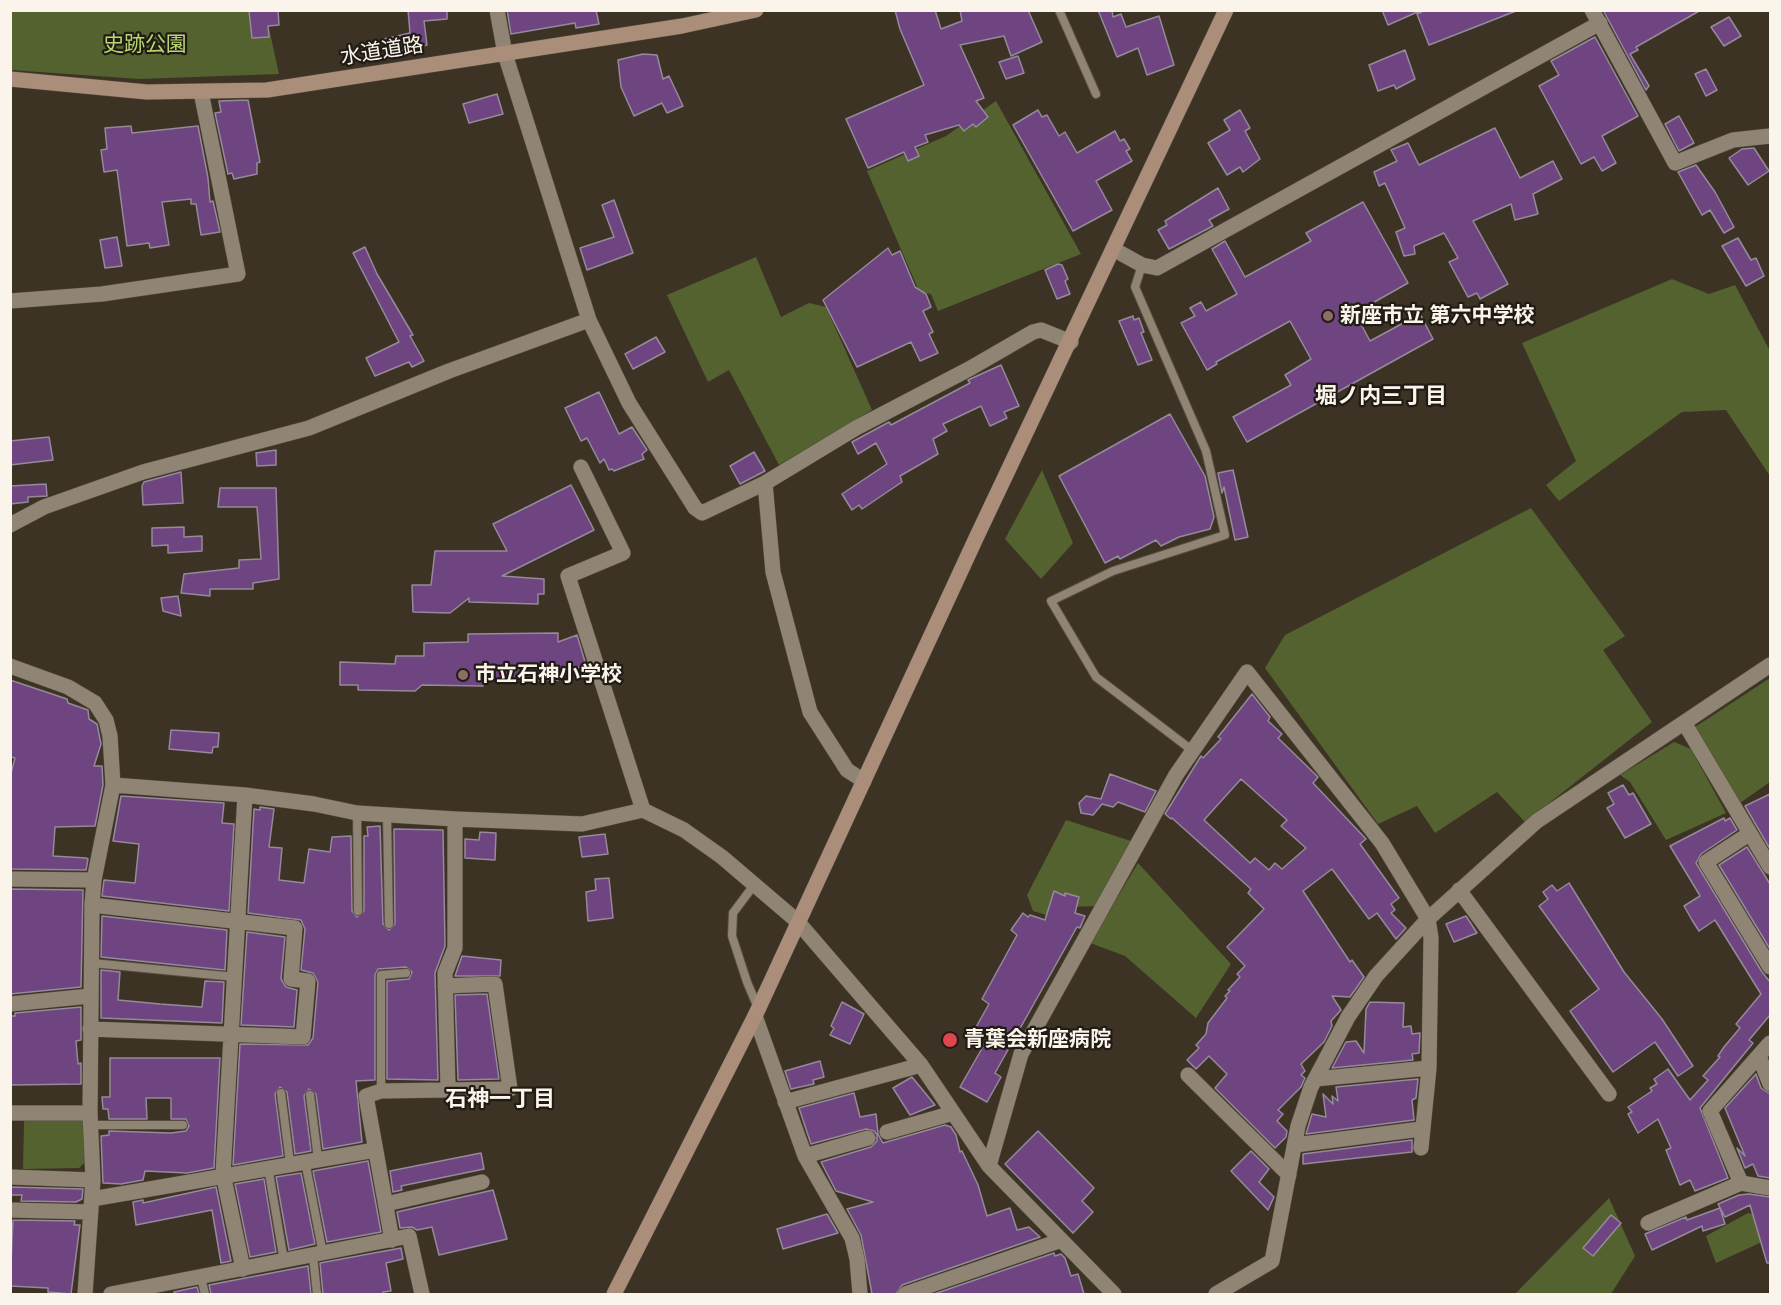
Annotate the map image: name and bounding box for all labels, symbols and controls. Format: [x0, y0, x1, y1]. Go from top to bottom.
park label: 史跡公園 [103, 32, 187, 58]
street label: 水道道路 [339, 33, 425, 71]
place label: 新座市立 第六中学校 [1340, 303, 1534, 329]
marker: 新座市立 第六中学校 [1321, 309, 1335, 323]
district label: 堀ノ内三丁目 [1315, 384, 1447, 410]
place label: 市立石神小学校 [475, 662, 622, 688]
marker: 市立石神小学校 [456, 668, 470, 682]
place label: 青葉会新座病院 [964, 1027, 1111, 1053]
marker: 青葉会新座病院 [941, 1031, 959, 1049]
district label: 石神一丁目 [445, 1087, 555, 1113]

